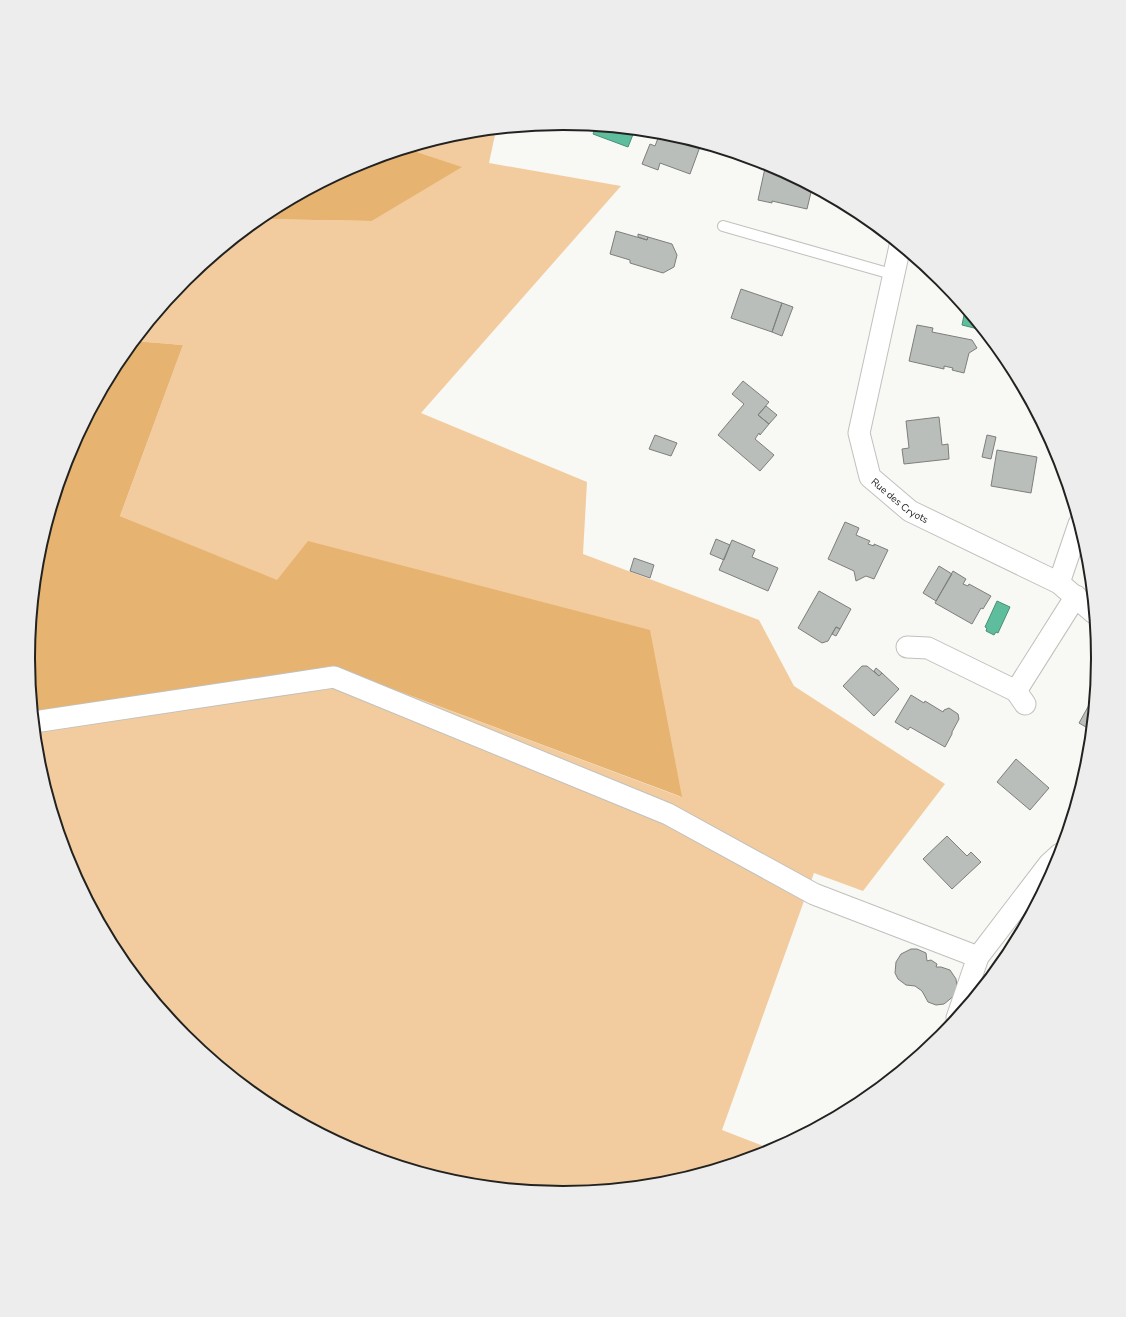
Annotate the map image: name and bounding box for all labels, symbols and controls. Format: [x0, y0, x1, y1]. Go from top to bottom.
street label: Rue des Cryots [868, 475, 931, 527]

